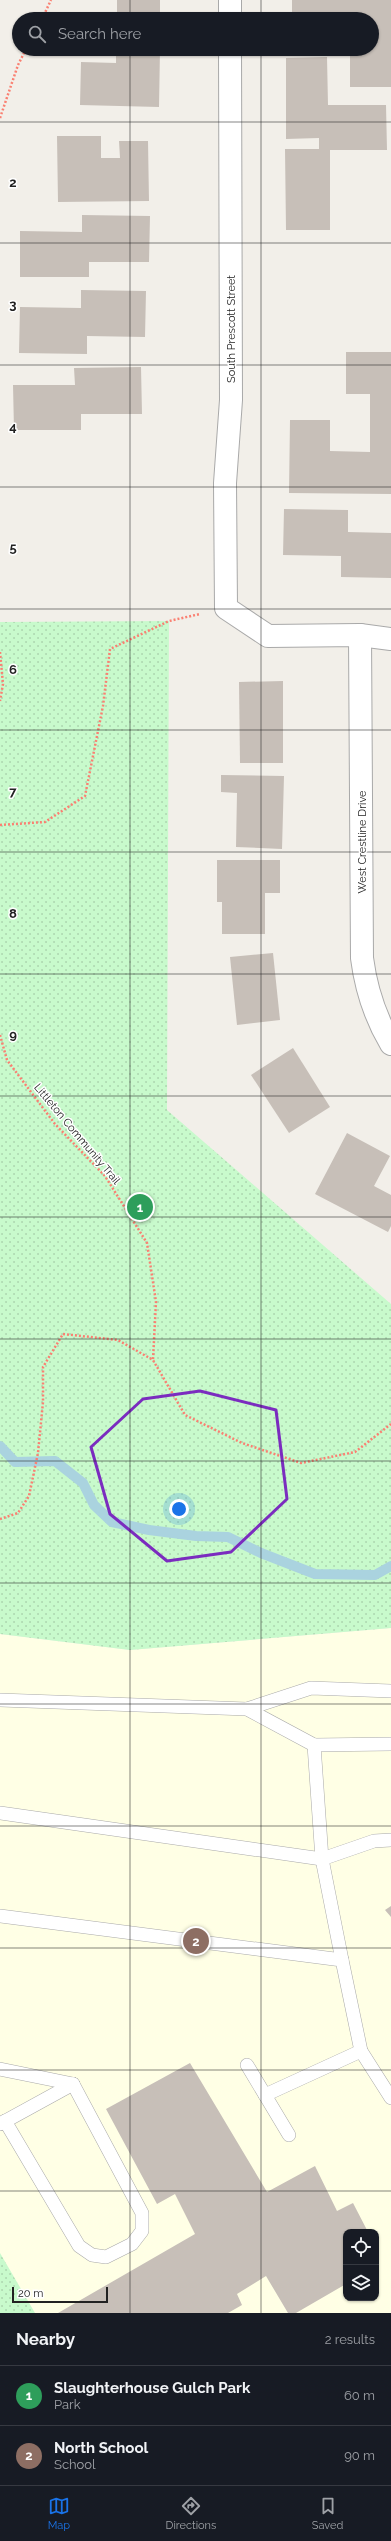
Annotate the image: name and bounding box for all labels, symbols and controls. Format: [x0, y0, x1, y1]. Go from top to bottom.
search box [12, 12, 379, 56]
icon: search [26, 23, 48, 45]
text: Search here [58, 25, 141, 43]
text: 2 [9, 175, 17, 190]
street label: South Prescott Street [225, 275, 238, 383]
text: 3 [9, 297, 17, 312]
text: 4 [9, 419, 17, 434]
text: 5 [9, 540, 17, 555]
text: 6 [9, 662, 17, 677]
text: 7 [9, 784, 17, 799]
street label: West Crestline Drive [356, 790, 369, 894]
text: 8 [9, 906, 17, 921]
text: 9 [9, 1027, 17, 1042]
street label: Littleton Community Trail [31, 1081, 123, 1187]
pin: 1 [127, 1192, 153, 1222]
your location [169, 1499, 189, 1519]
pin: 2 [183, 1926, 209, 1956]
map controls [343, 2229, 379, 2301]
button: locate [343, 2229, 379, 2265]
button: layers [343, 2265, 379, 2301]
scale bar [12, 2285, 108, 2304]
text: 20 m [18, 2287, 43, 2300]
text: Nearby [16, 2329, 75, 2349]
text: 2 results [325, 2332, 375, 2347]
text: Slaughterhouse Gulch Park [54, 2379, 250, 2397]
text: 1 [26, 2388, 32, 2403]
text: 60 m [344, 2388, 375, 2403]
text: Park [54, 2397, 81, 2412]
text: North School [54, 2439, 148, 2457]
text: 2 [25, 2448, 33, 2463]
text: 90 m [344, 2448, 375, 2463]
text: School [54, 2457, 96, 2472]
tab: Map [48, 2495, 70, 2532]
tab: Directions [166, 2495, 216, 2532]
tab: Saved [312, 2495, 343, 2532]

